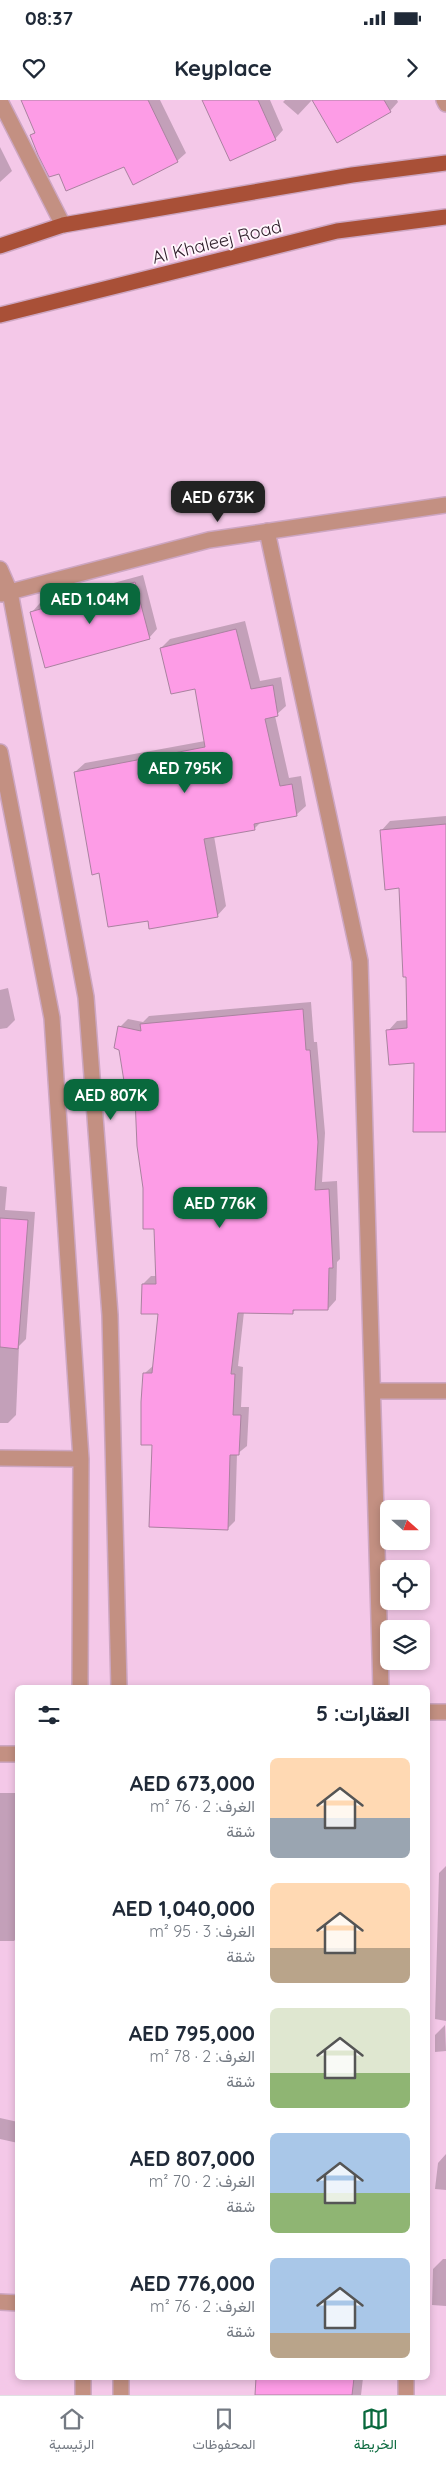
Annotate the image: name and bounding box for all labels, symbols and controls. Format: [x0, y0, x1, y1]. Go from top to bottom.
text: 08:37 [25, 6, 73, 30]
icon: heart [20, 54, 48, 82]
text: Keyplace [174, 54, 272, 82]
icon: forward [398, 54, 426, 82]
street label: Al Khaleej Road [150, 214, 284, 269]
pin: AED 673K [166, 480, 270, 523]
text: AED 673K [182, 487, 254, 507]
pin: AED 1.04M [33, 582, 147, 625]
text: AED 1.04M [51, 589, 129, 609]
pin: AED 795K [133, 752, 237, 794]
text: AED 795K [149, 758, 221, 778]
pin: AED 807K [59, 1078, 163, 1121]
text: AED 807K [75, 1085, 147, 1105]
pin: AED 776K [168, 1186, 272, 1229]
text: AED 776K [184, 1193, 256, 1213]
north arrow [380, 1500, 430, 1550]
map controls [380, 1500, 430, 1670]
button: locate [380, 1560, 430, 1610]
button: layers [380, 1620, 430, 1670]
text: العقارات: 5 [316, 1700, 410, 1726]
icon: filters [35, 1701, 63, 1729]
text: AED 673,000 [130, 1770, 255, 1796]
icon: home [310, 1778, 370, 1838]
text: الغرف: 2 · 76 m² [150, 1796, 255, 1816]
text: شقة [226, 1821, 255, 1841]
text: AED 1,040,000 [112, 1895, 255, 1921]
icon: home [310, 1903, 370, 1963]
text: الغرف: 3 · 95 m² [149, 1921, 255, 1941]
text: شقة [226, 1946, 255, 1966]
text: AED 795,000 [129, 2020, 255, 2046]
icon: home [310, 2028, 370, 2088]
text: الغرف: 2 · 78 m² [150, 2046, 255, 2066]
text: شقة [226, 2071, 255, 2091]
text: AED 807,000 [130, 2145, 255, 2171]
icon: home [310, 2153, 370, 2213]
text: الغرف: 2 · 70 m² [149, 2171, 255, 2191]
text: شقة [226, 2196, 255, 2216]
text: AED 776,000 [130, 2270, 255, 2296]
icon: home [310, 2278, 370, 2338]
text: الغرف: 2 · 76 m² [150, 2296, 255, 2316]
text: شقة [226, 2321, 255, 2341]
tab: الرئيسية [49, 2405, 94, 2457]
tab: المحفوظات [192, 2405, 256, 2457]
tab: الخريطة [354, 2405, 397, 2457]

